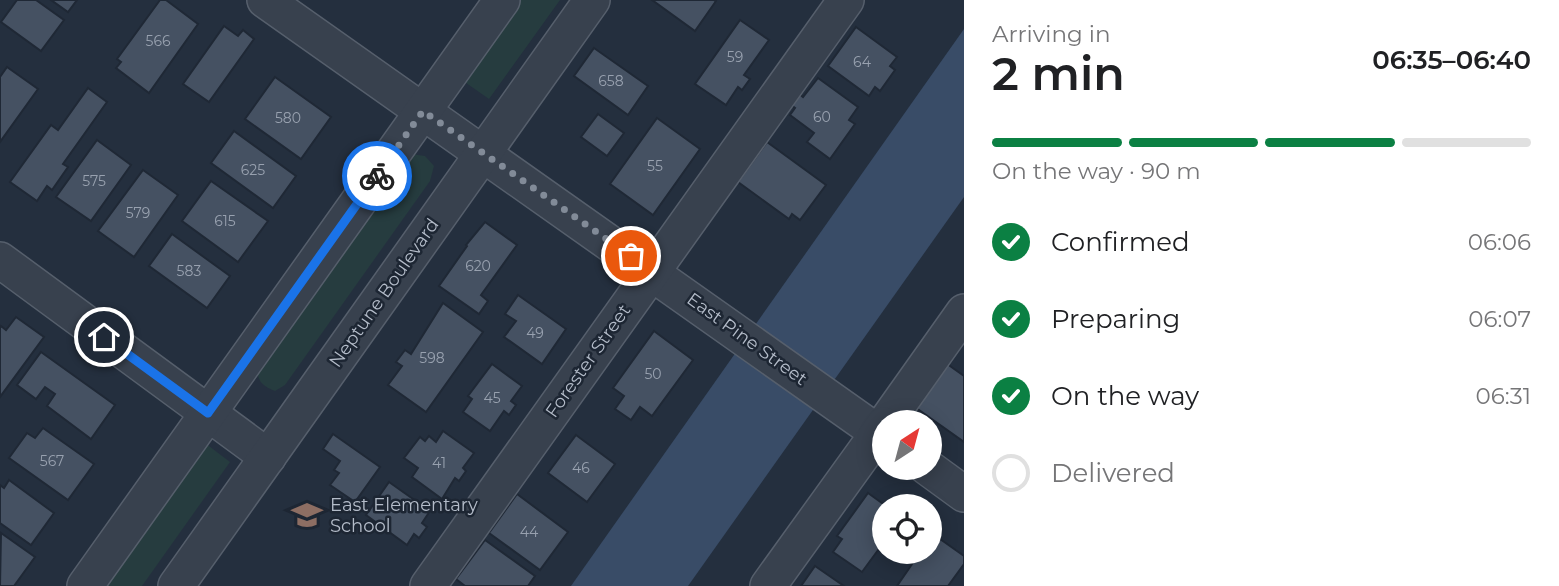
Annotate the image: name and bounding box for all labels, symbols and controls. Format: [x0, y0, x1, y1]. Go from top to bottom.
text: Arriving in [992, 20, 1111, 48]
house number: 566 [146, 32, 171, 50]
text: 06:35–06:40 [1372, 44, 1531, 76]
text: 2 min [992, 45, 1125, 102]
house number: 59 [727, 48, 743, 66]
house number: 64 [853, 53, 872, 71]
house number: 658 [598, 72, 624, 90]
house number: 60 [813, 108, 831, 126]
house number: 580 [275, 109, 301, 127]
courier [342, 141, 412, 211]
icon: bike [358, 157, 396, 195]
house number: 55 [647, 157, 663, 175]
text: On the way · 90 m [992, 157, 1201, 185]
house number: 625 [241, 161, 265, 179]
house number: 575 [82, 172, 106, 190]
house number: 579 [126, 204, 150, 222]
house number: 615 [214, 212, 236, 230]
street label: Neptune Boulevard [324, 214, 444, 372]
icon: check [992, 223, 1030, 261]
pin [601, 226, 661, 286]
text: Confirmed [1051, 226, 1190, 258]
text: 06:06 [1468, 228, 1531, 256]
icon: bag [612, 237, 650, 275]
house number: 620 [465, 257, 491, 275]
house number: 583 [177, 262, 201, 280]
street label: East Pine Street [683, 288, 811, 390]
street label: Forester Street [541, 300, 635, 422]
icon: check [992, 300, 1030, 338]
text: Preparing [1051, 303, 1180, 335]
text: 06:07 [1468, 305, 1531, 333]
pin [74, 307, 134, 367]
icon: home [85, 318, 123, 356]
house number: 49 [526, 324, 544, 342]
house number: 598 [419, 349, 445, 367]
house number: 50 [644, 365, 662, 383]
icon: check [992, 377, 1030, 415]
text: On the way [1051, 380, 1199, 412]
text: 06:31 [1476, 382, 1531, 410]
house number: 45 [483, 389, 501, 407]
north arrow [872, 410, 942, 480]
map controls [872, 410, 942, 564]
house number: 567 [40, 452, 64, 470]
house number: 41 [432, 454, 446, 472]
text: Delivered [1051, 457, 1175, 489]
house number: 46 [572, 459, 590, 477]
place label: East Elementary School [330, 494, 478, 537]
button: locate [872, 494, 942, 564]
school or university icon: East Elementary School [290, 498, 324, 532]
house number: 44 [520, 523, 539, 541]

